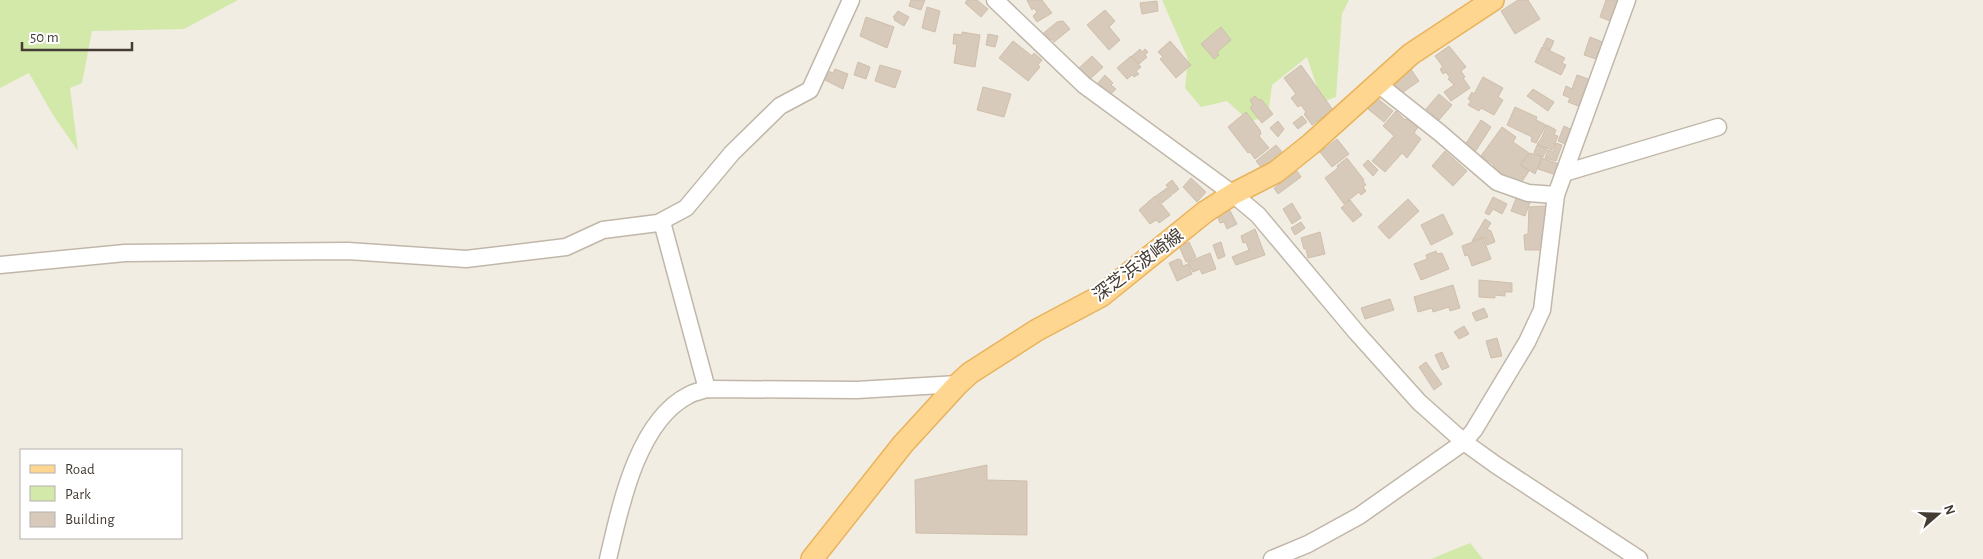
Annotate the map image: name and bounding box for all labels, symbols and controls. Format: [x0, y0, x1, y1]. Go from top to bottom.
scale bar [22, 20, 132, 52]
text: 50 m [30, 30, 59, 45]
street label: 深芝浜波崎線 [1089, 225, 1187, 305]
legend [20, 449, 182, 539]
text: Road [65, 462, 95, 477]
text: Park [65, 487, 91, 502]
north arrow [1913, 489, 1963, 539]
text: N [1941, 503, 1958, 517]
text: Building [65, 512, 115, 527]

